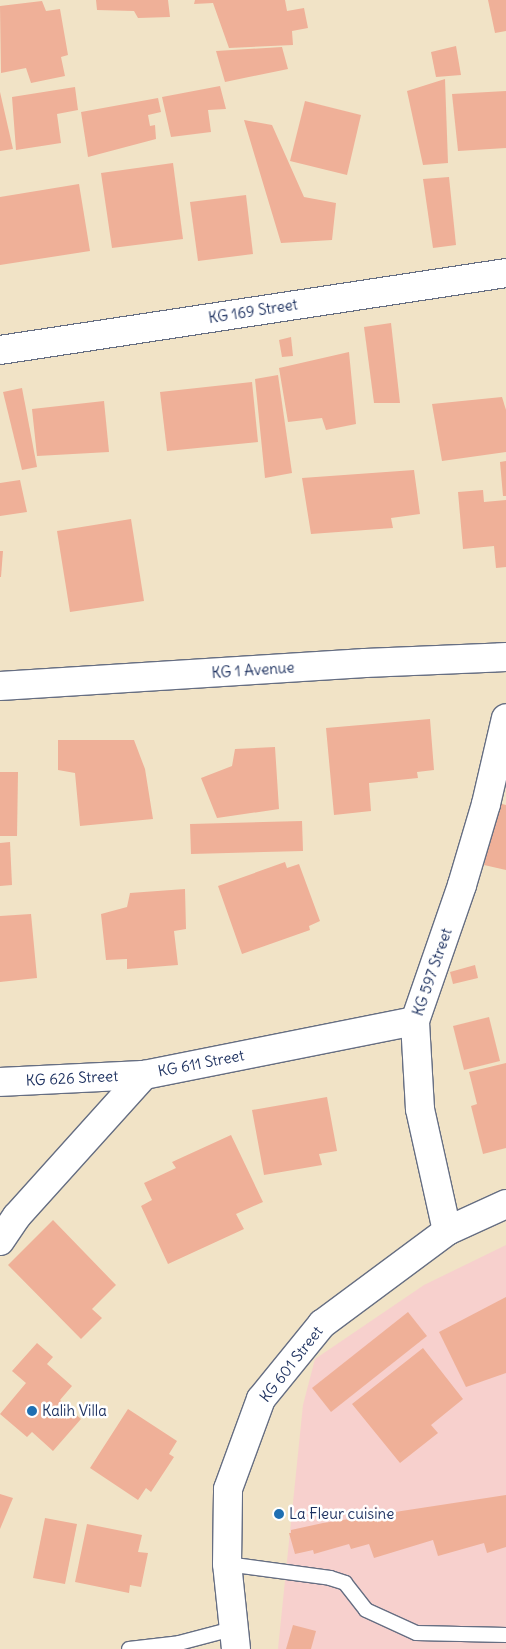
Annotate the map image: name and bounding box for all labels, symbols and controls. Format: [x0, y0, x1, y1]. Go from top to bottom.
street label: KG 169 Street [207, 295, 299, 327]
street label: KG 1 Avenue [211, 658, 295, 682]
street label: KG 597 Street [409, 926, 455, 1018]
street label: KG 611 Street [156, 1046, 246, 1080]
street label: KG 626 Street [25, 1067, 119, 1089]
street label: KG 601 Street [256, 1322, 326, 1406]
place label: Kalih Villa [42, 1402, 107, 1420]
marker: Kalih Villa [26, 1405, 38, 1417]
place label: La Fleur cuisine [289, 1505, 394, 1523]
marker: La Fleur cuisine [273, 1508, 285, 1520]

